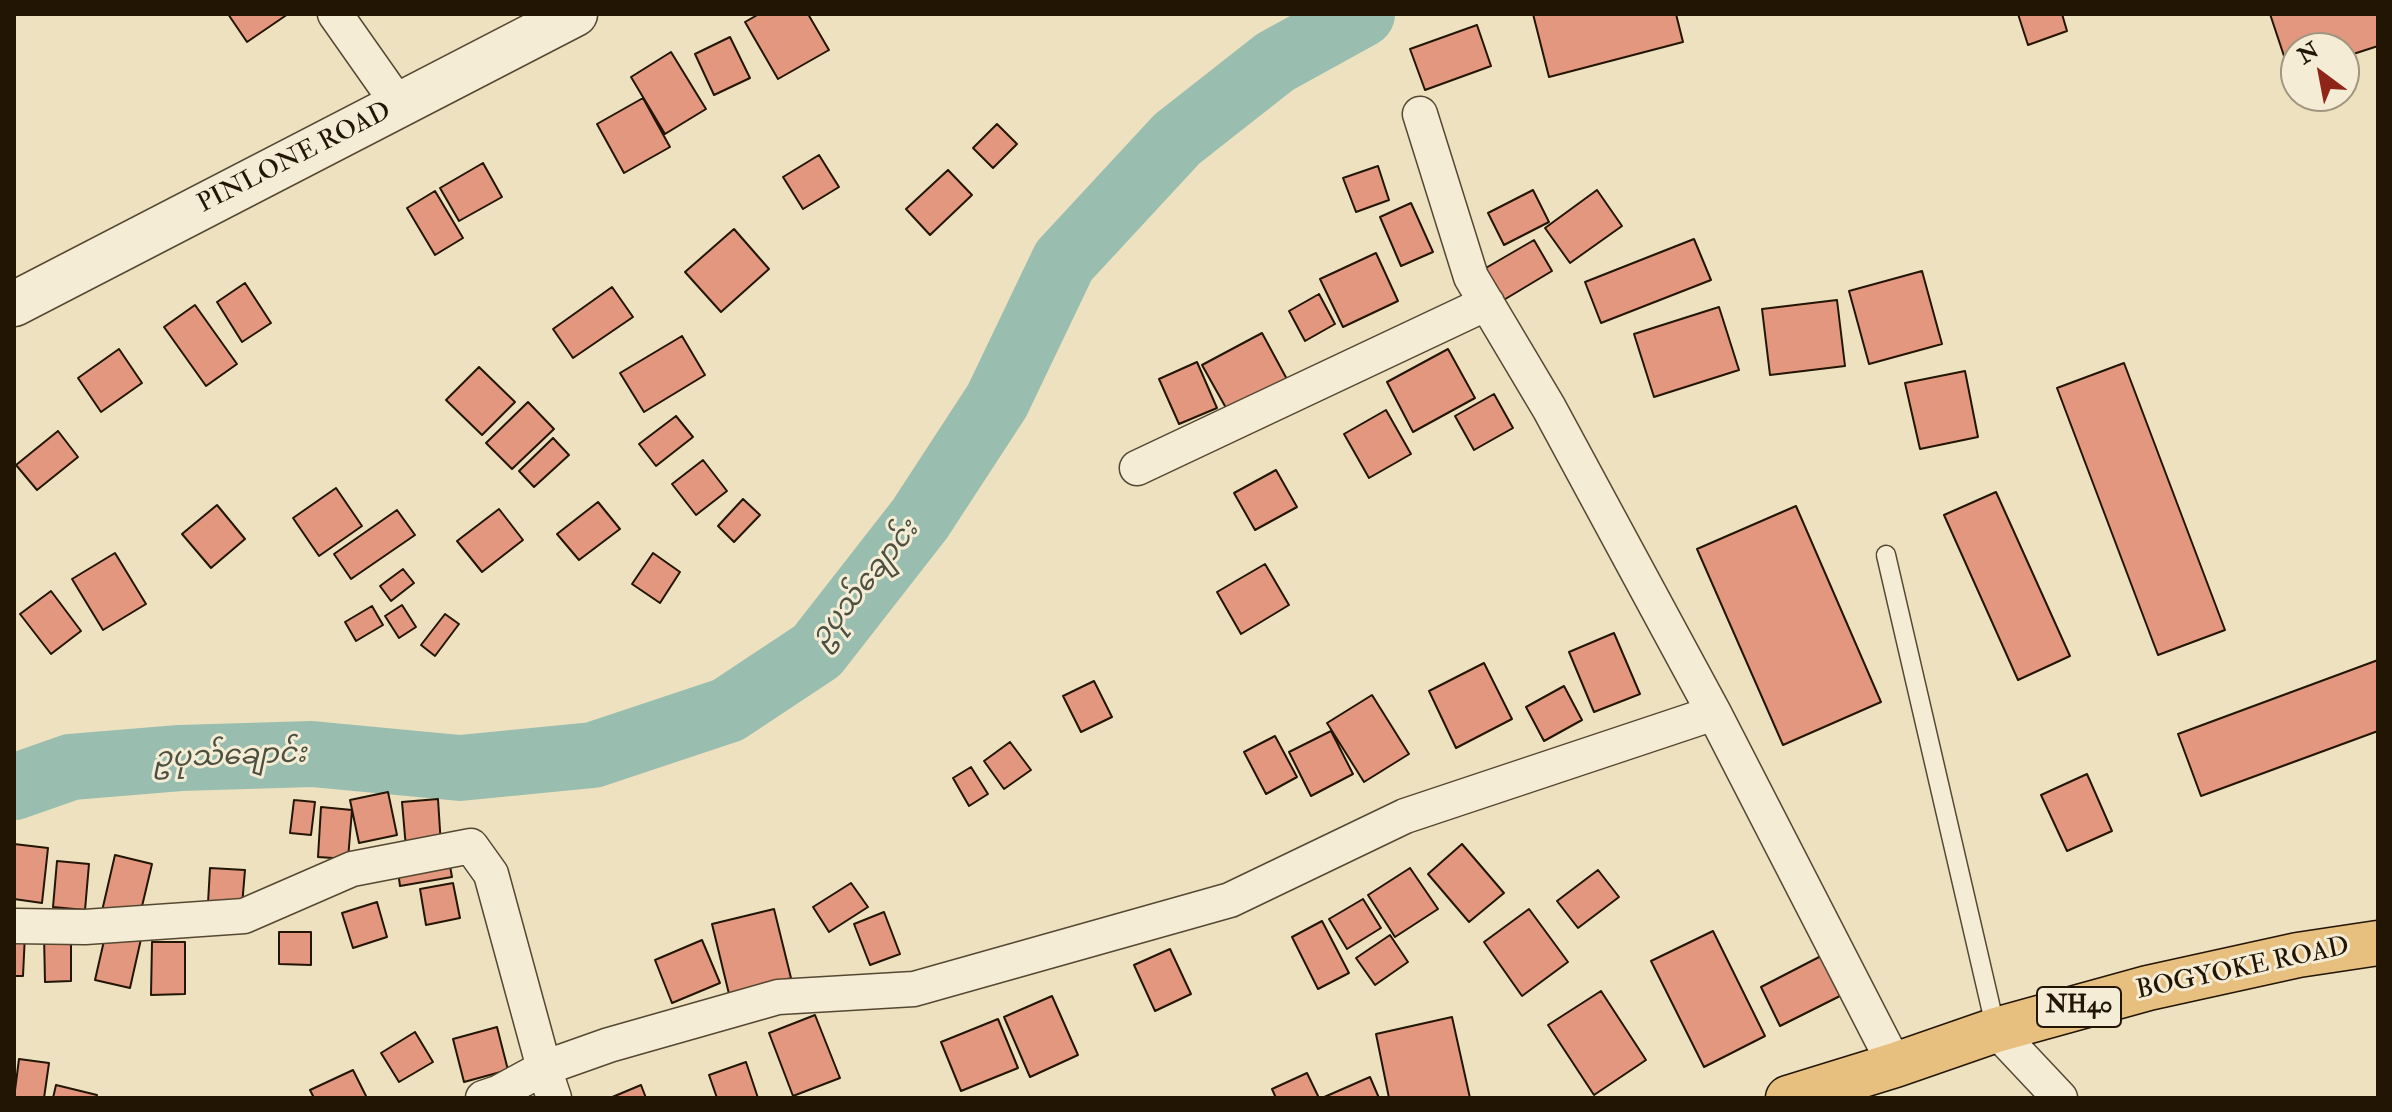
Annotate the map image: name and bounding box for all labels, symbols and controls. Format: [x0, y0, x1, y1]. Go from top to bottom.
north arrow [2280, 32, 2360, 112]
text: N [2293, 36, 2324, 70]
street label: PINLONE ROAD [193, 97, 397, 221]
water label: ဥပုသ်ချောင်း [805, 515, 927, 655]
water label: ဥပုသ်ချောင်း [153, 739, 307, 777]
street label: BOGYOKE ROAD [2134, 932, 2352, 1008]
road number: NH40 [2037, 987, 2121, 1027]

